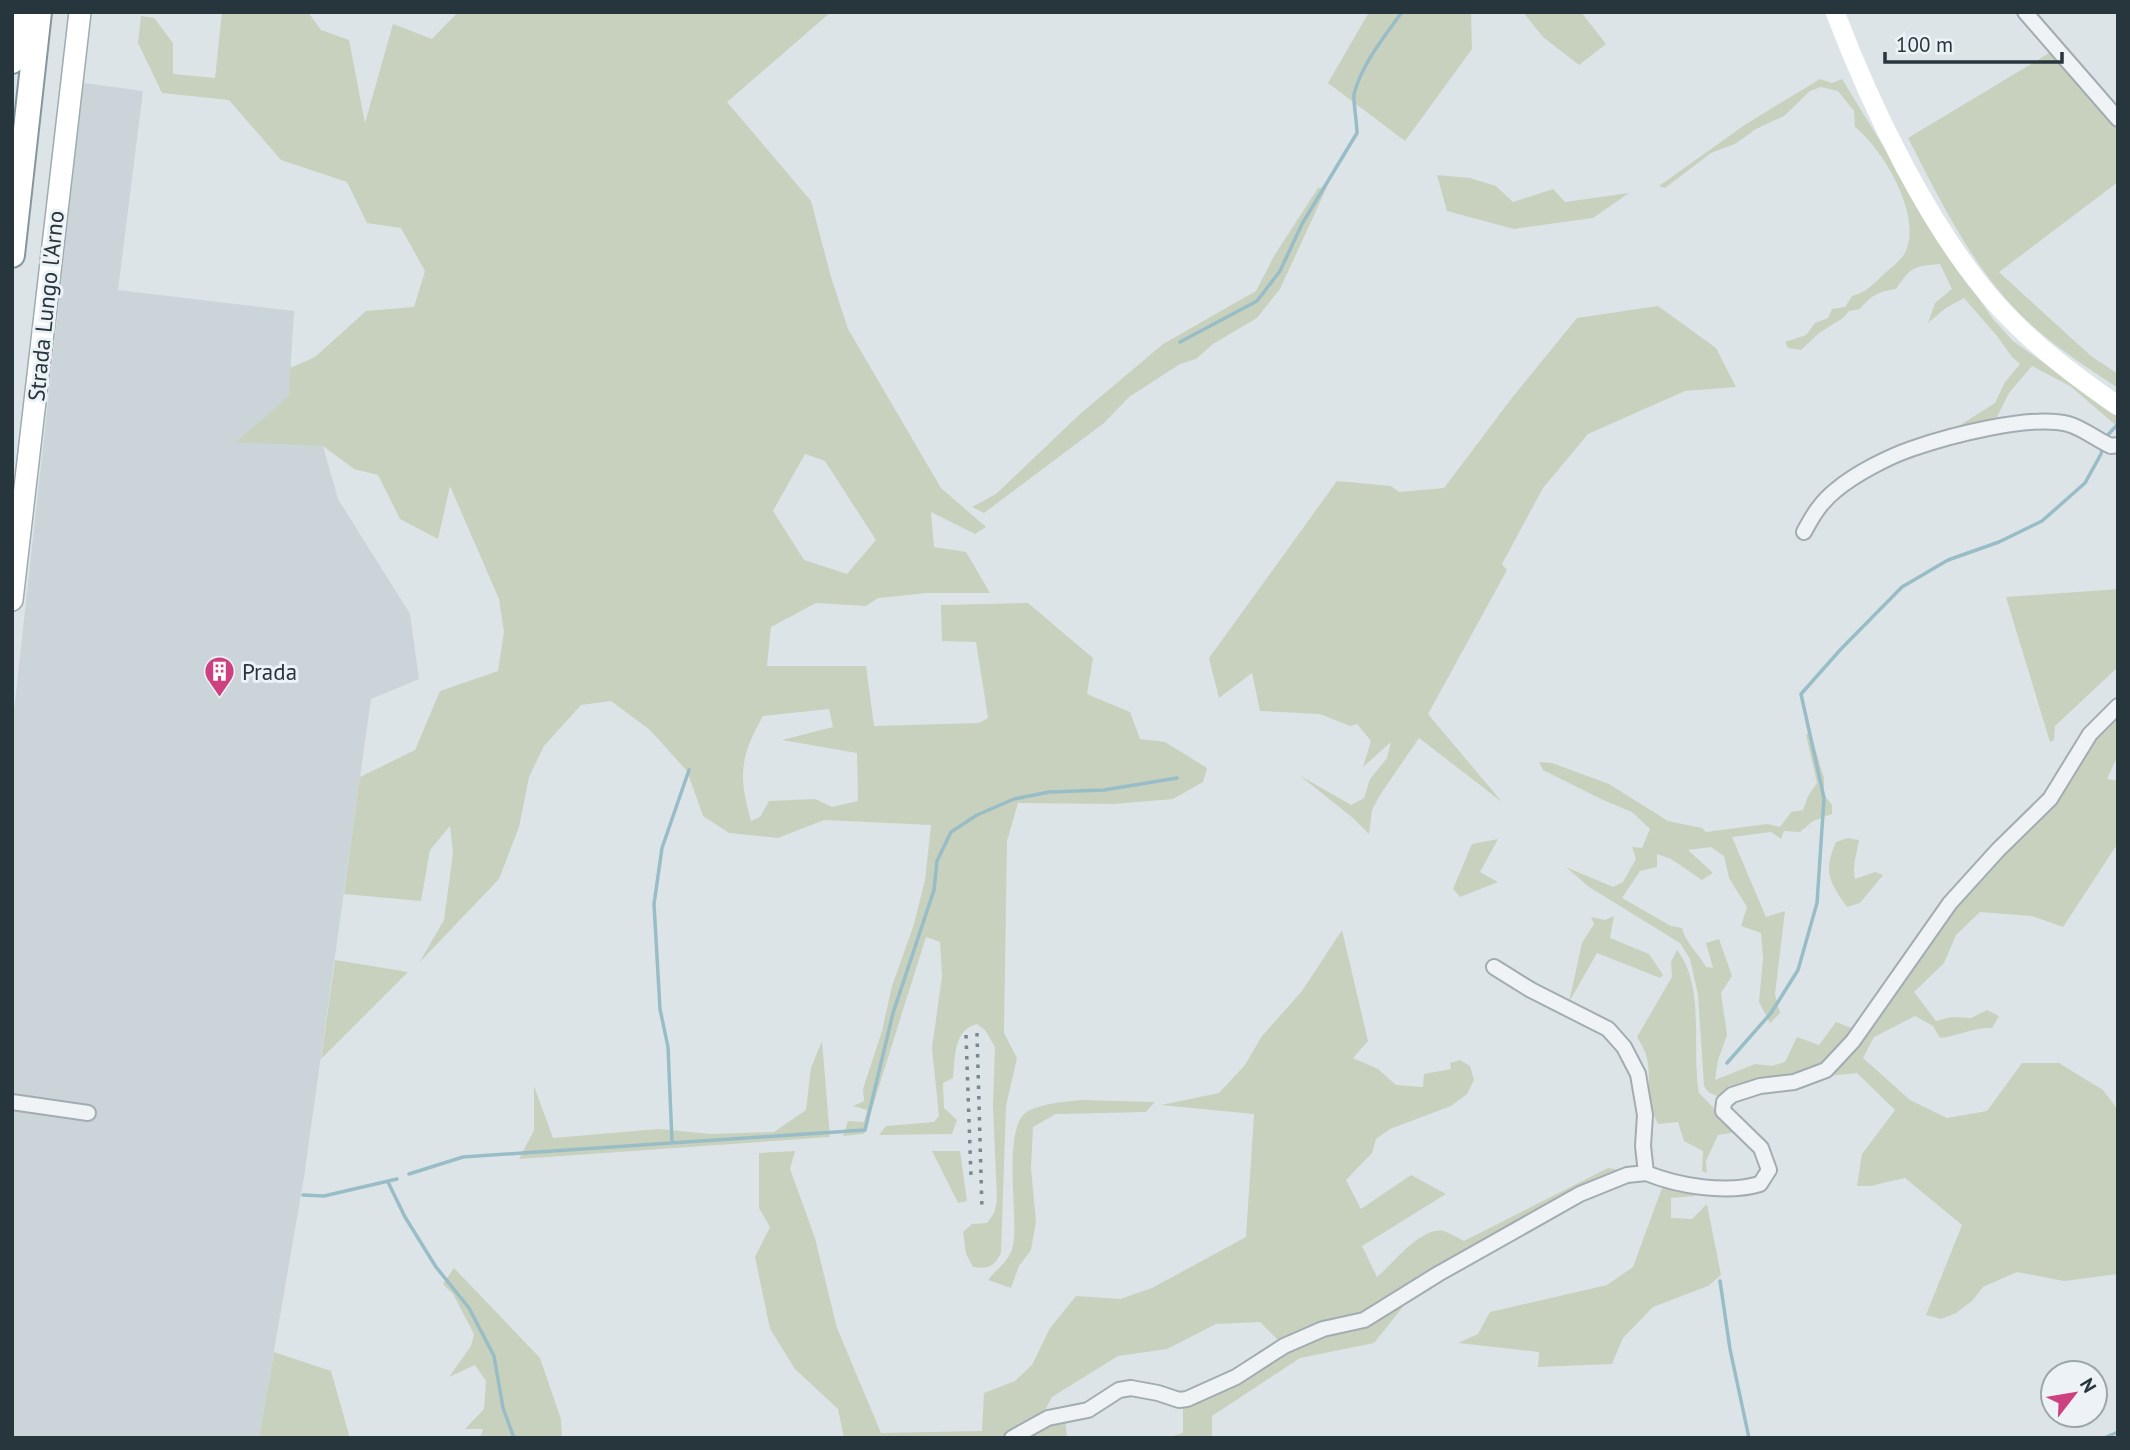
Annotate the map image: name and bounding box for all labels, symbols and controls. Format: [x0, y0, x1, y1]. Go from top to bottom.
scale bar [1885, 21, 2062, 65]
text: 100 m [1896, 31, 1953, 58]
street label: Strada Lungo l'Arno [21, 209, 70, 403]
building icon: Prada [202, 655, 236, 699]
place label: Prada [242, 657, 297, 686]
north arrow [2039, 1359, 2109, 1429]
text: N [2075, 1374, 2102, 1397]

